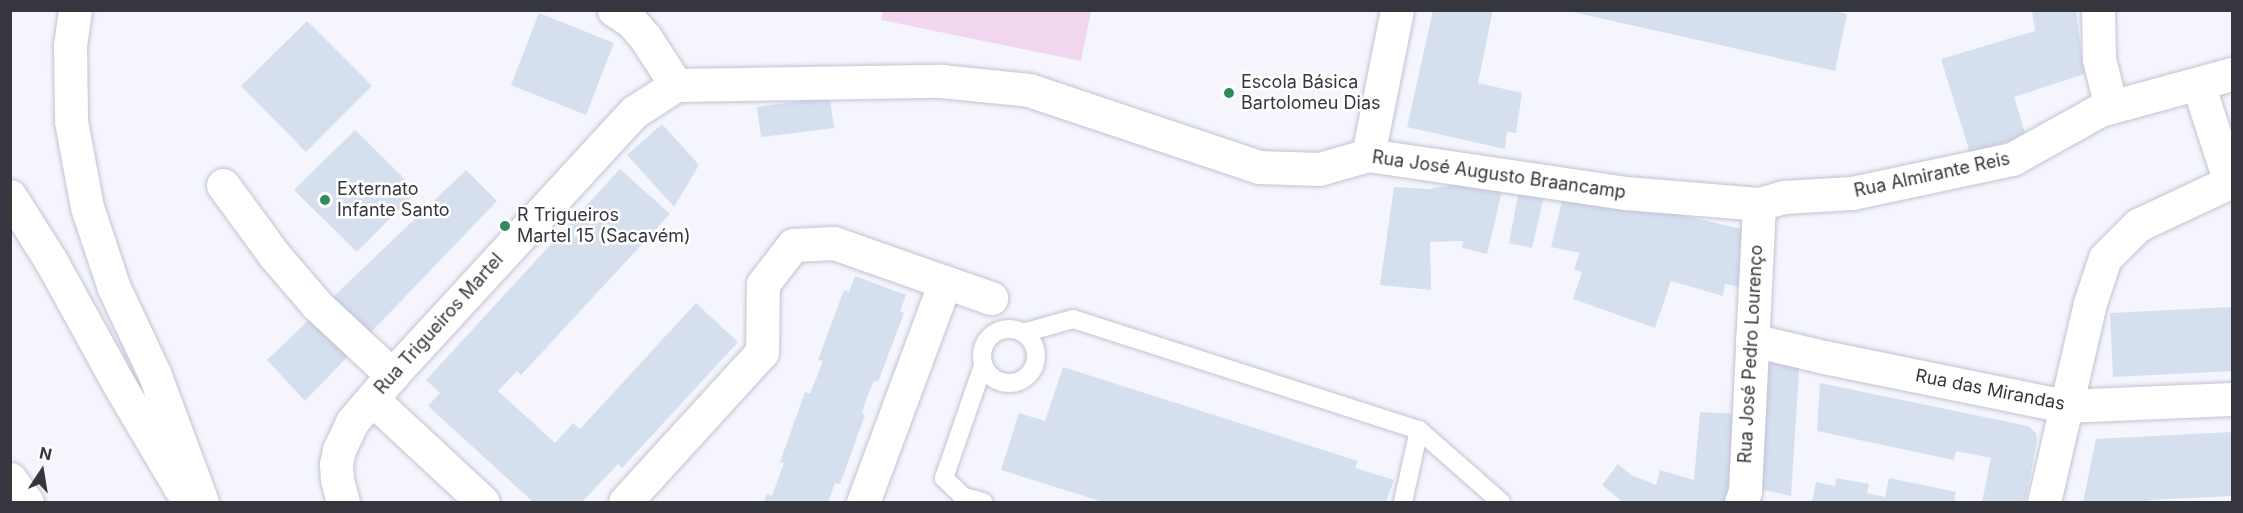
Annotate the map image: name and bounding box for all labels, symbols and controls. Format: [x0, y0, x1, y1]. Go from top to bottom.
place label: Escola Básica Bartolomeu Dias [1241, 72, 1381, 115]
marker: Escola Básica Bartolomeu Dias [1222, 86, 1236, 100]
street label: Rua José Augusto Braancamp [1371, 146, 1627, 204]
street label: Rua Almirante Reis [1852, 148, 2012, 202]
place label: Externato Infante Santo [337, 179, 450, 222]
marker: Externato Infante Santo [318, 193, 332, 207]
place label: R Trigueiros Martel 15 (Sacavém) [517, 205, 690, 248]
marker: R Trigueiros Martel 15 (Sacavém) [498, 219, 512, 233]
street label: Rua José Pedro Lourenço [1734, 244, 1768, 464]
street label: Rua Trigueiros Martel [370, 249, 508, 399]
street label: Rua das Mirandas [1913, 365, 2067, 415]
north arrow [12, 441, 72, 501]
text: N [38, 442, 54, 464]

